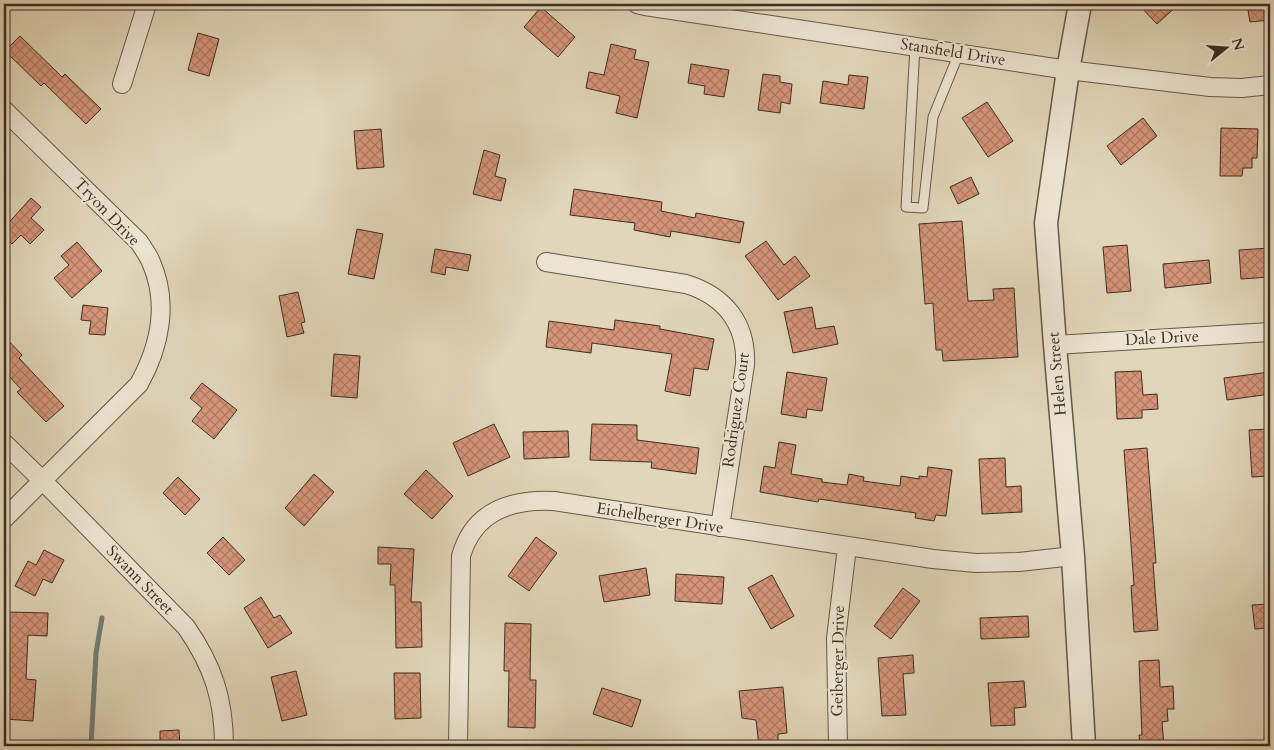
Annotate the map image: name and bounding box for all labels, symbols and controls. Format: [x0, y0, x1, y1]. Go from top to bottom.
north arrow [1202, 22, 1252, 72]
street label: Stansfield Drive [899, 33, 1007, 71]
text: N [1227, 36, 1249, 53]
street label: Tryon Drive [69, 173, 145, 251]
street label: Dale Drive [1124, 325, 1200, 351]
street label: Helen Street [1042, 331, 1072, 417]
street label: Rodriguez Court [717, 351, 755, 469]
street label: Eichelberger Drive [595, 497, 725, 539]
street label: Swann Street [101, 540, 179, 620]
street label: Geiberger Drive [826, 605, 850, 717]

